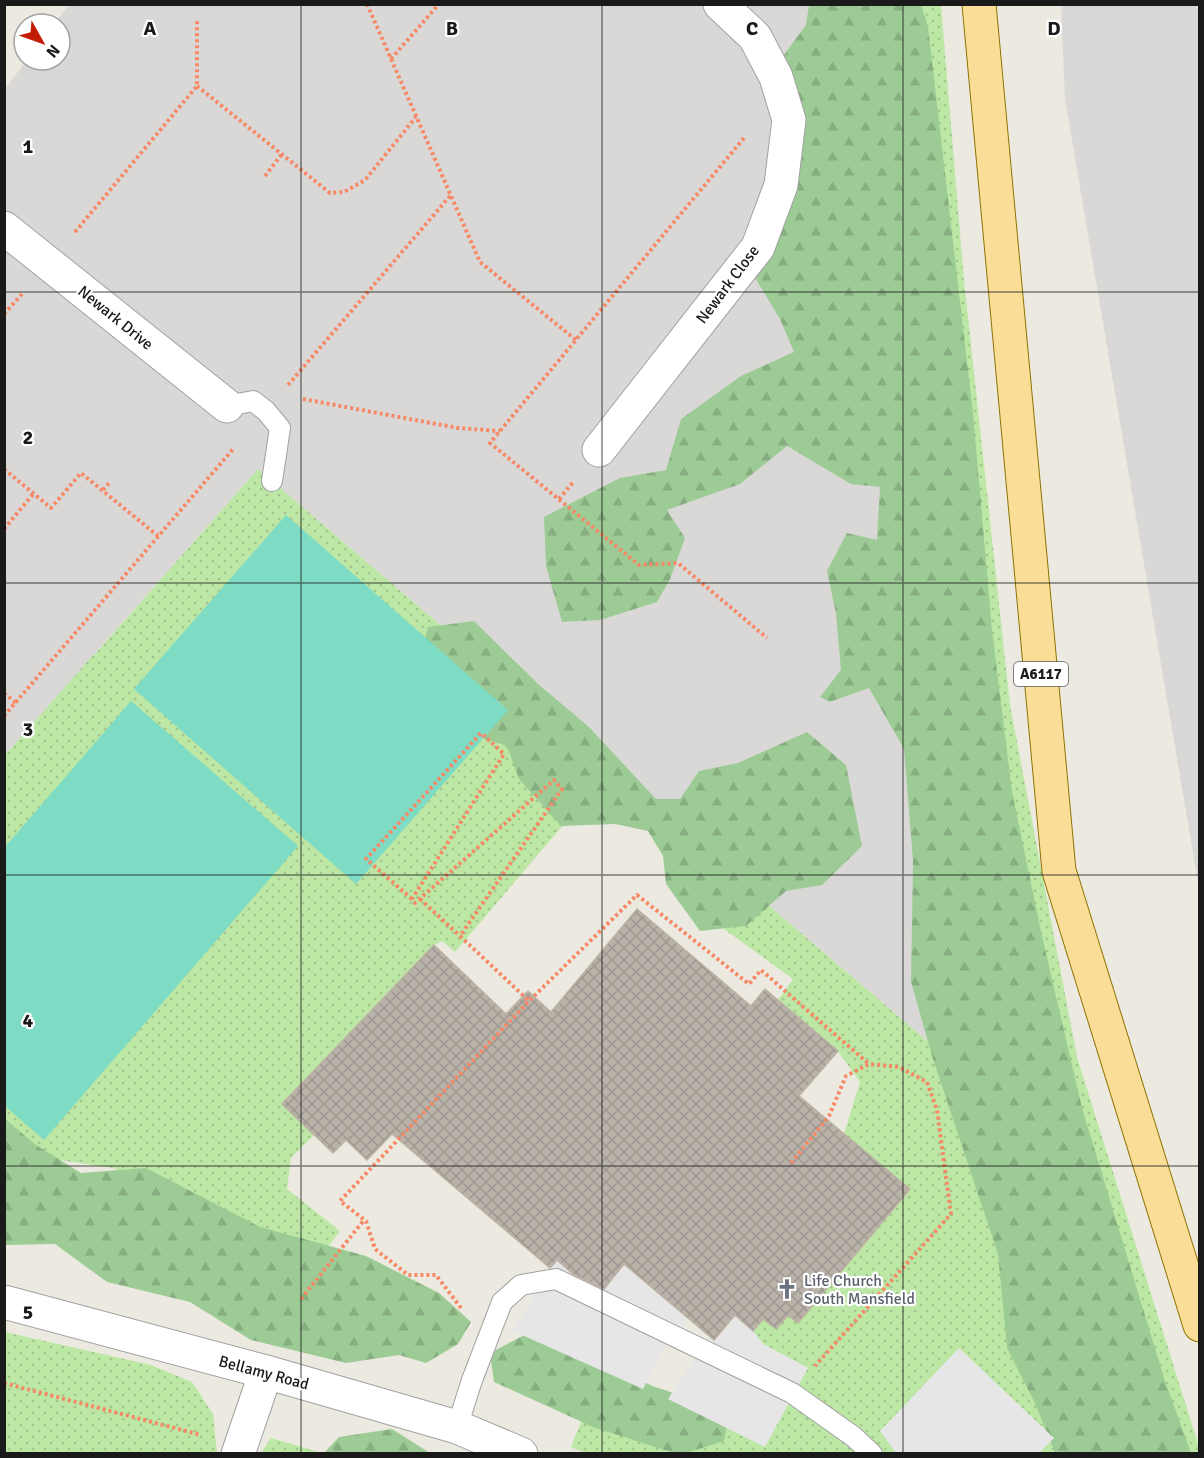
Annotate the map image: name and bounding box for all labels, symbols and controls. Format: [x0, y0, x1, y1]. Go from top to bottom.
north arrow [12, 12, 72, 72]
text: A [144, 16, 157, 41]
text: B [446, 16, 458, 41]
text: C [746, 16, 758, 41]
text: D [1047, 16, 1061, 41]
text: N [41, 40, 64, 62]
text: 1 [23, 134, 34, 159]
street label: Newark Close [692, 241, 764, 328]
street label: Newark Drive [74, 281, 157, 354]
text: 2 [23, 425, 33, 450]
road number: A6117 [1014, 662, 1068, 686]
text: 3 [23, 717, 33, 742]
text: 4 [23, 1008, 34, 1033]
place label: Life Church South Mansfield [804, 1271, 915, 1309]
church icon: Life Church South Mansfield [775, 1277, 799, 1301]
text: 5 [23, 1300, 33, 1325]
street label: Bellamy Road [216, 1351, 311, 1395]

